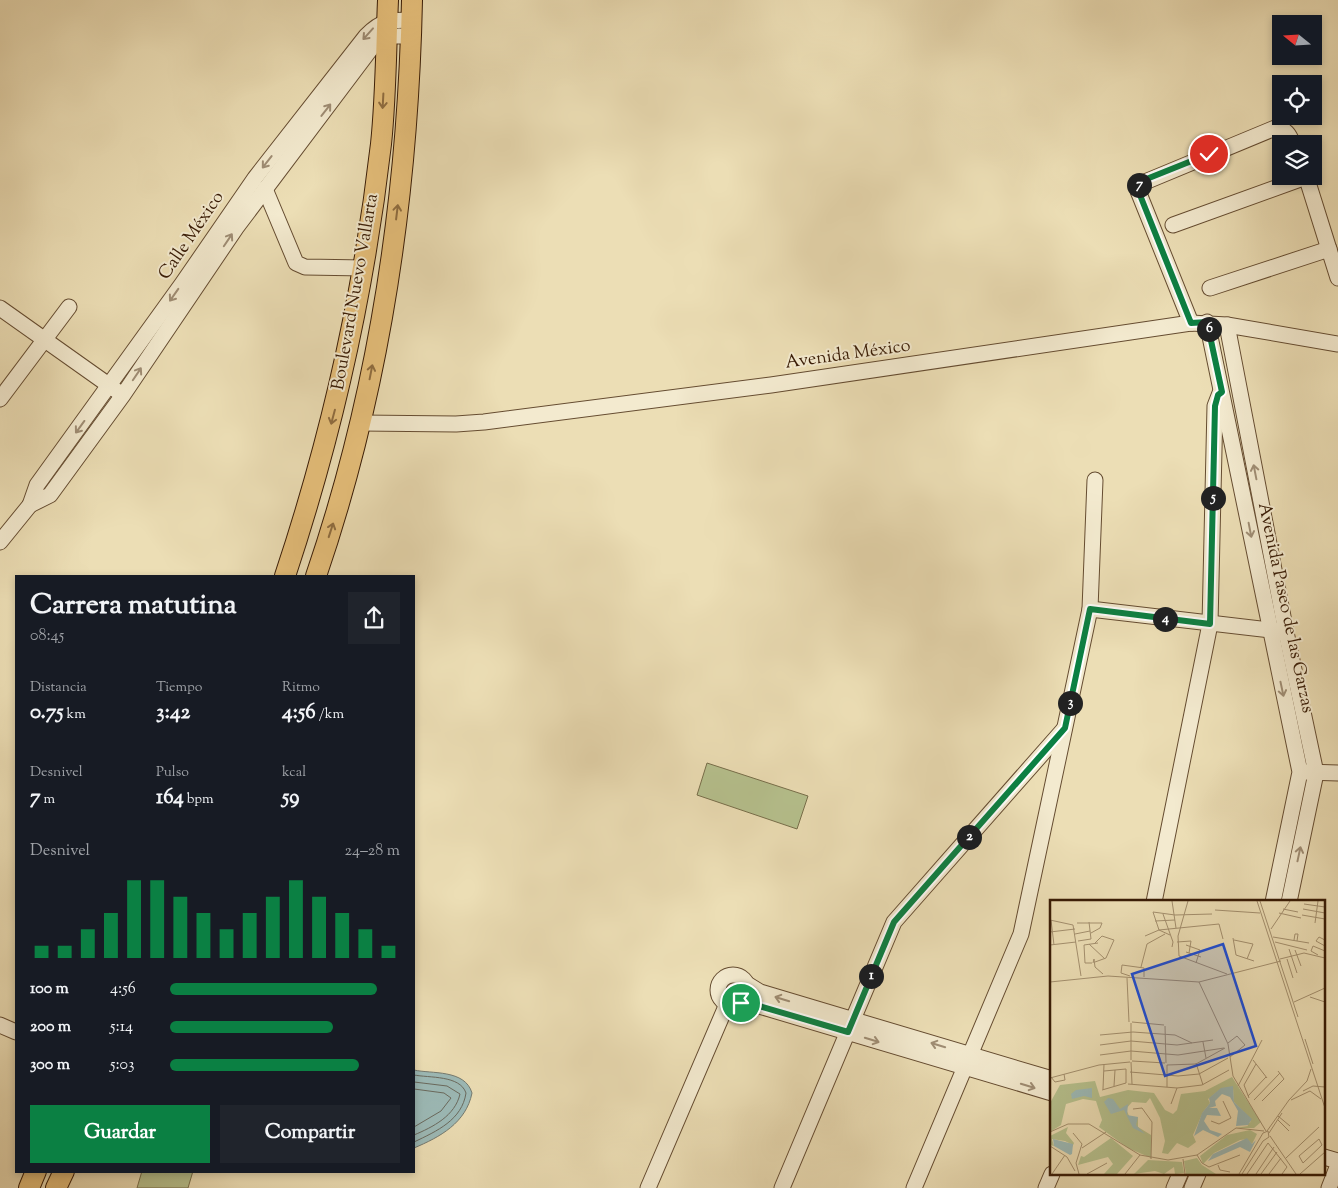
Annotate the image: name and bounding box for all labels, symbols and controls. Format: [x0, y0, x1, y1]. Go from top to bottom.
north arrow [1272, 15, 1322, 65]
map controls [1272, 15, 1322, 185]
one-way arrow [362, 28, 374, 41]
button: locate [1272, 75, 1322, 125]
one-way arrow [379, 93, 388, 109]
one-way arrow [321, 103, 331, 117]
pin [1188, 133, 1230, 175]
button: layers [1272, 135, 1322, 185]
icon: check [1195, 140, 1223, 168]
one-way arrow [262, 155, 272, 169]
pin: 7 [1126, 172, 1152, 198]
text: 7 [1136, 175, 1143, 195]
street label: Calle México [153, 186, 231, 286]
street label: Boulevard Nuevo Vallarta [326, 192, 386, 392]
one-way arrow [392, 204, 402, 220]
one-way arrow [224, 233, 234, 247]
one-way arrow [169, 288, 179, 302]
pin: 6 [1196, 316, 1222, 342]
text: 6 [1206, 319, 1213, 339]
street label: Avenida México [784, 333, 912, 377]
one-way arrow [366, 365, 376, 381]
one-way arrow [132, 367, 142, 381]
one-way arrow [328, 408, 337, 424]
one-way arrow [74, 420, 85, 433]
one-way arrow [1249, 465, 1259, 481]
pin: 5 [1200, 486, 1226, 510]
text: 5 [1211, 488, 1216, 508]
street label: Avenida Paseo de las Garzas [1250, 500, 1320, 716]
one-way arrow [1245, 521, 1255, 537]
one-way arrow [326, 522, 336, 538]
text: Carrera matutina [30, 586, 237, 626]
button: share [348, 592, 400, 644]
pin: 4 [1152, 606, 1178, 632]
text: 4 [1162, 609, 1169, 629]
text: 08:45 [30, 625, 64, 648]
text: Distancia [30, 678, 87, 698]
text: Tiempo [156, 678, 202, 698]
text: Ritmo [282, 678, 320, 698]
one-way arrow [1278, 681, 1288, 697]
pin: 3 [1058, 690, 1082, 716]
text: 3 [1068, 693, 1073, 713]
text: 0.75 [30, 698, 64, 728]
text: 3:42 [156, 698, 190, 728]
text: 4:56 [282, 698, 316, 728]
text: km [64, 705, 86, 725]
text: /km [316, 705, 344, 725]
text: Desnivel [30, 763, 83, 783]
text: Pulso [156, 763, 189, 783]
text: kcal [282, 763, 306, 783]
text: 7 [30, 783, 41, 813]
text: 164 [156, 783, 184, 813]
text: 59 [282, 783, 299, 813]
text: m [41, 790, 55, 810]
text: bpm [184, 790, 214, 810]
pin: 2 [956, 824, 982, 850]
text: 2 [966, 827, 973, 847]
text: Desnivel [30, 840, 90, 863]
text: 24–28 m [345, 840, 400, 863]
one-way arrow [1295, 847, 1304, 863]
inset map [1050, 900, 1326, 1176]
pin: 1 [858, 964, 884, 988]
text: 1 [869, 966, 874, 986]
text: 100 m [30, 978, 69, 1001]
text: 4:56 [110, 978, 136, 1001]
pin [720, 982, 762, 1024]
icon: arrive [727, 989, 755, 1017]
one-way arrow [775, 993, 791, 1003]
text: 200 m [30, 1016, 71, 1039]
text: 5:14 [110, 1016, 133, 1039]
one-way arrow [864, 1035, 880, 1045]
one-way arrow [930, 1040, 946, 1050]
text: 300 m [30, 1054, 70, 1077]
text: 5:03 [110, 1054, 134, 1077]
one-way arrow [1019, 1082, 1035, 1092]
button: Guardar [30, 1105, 210, 1163]
button: Compartir [220, 1105, 400, 1163]

